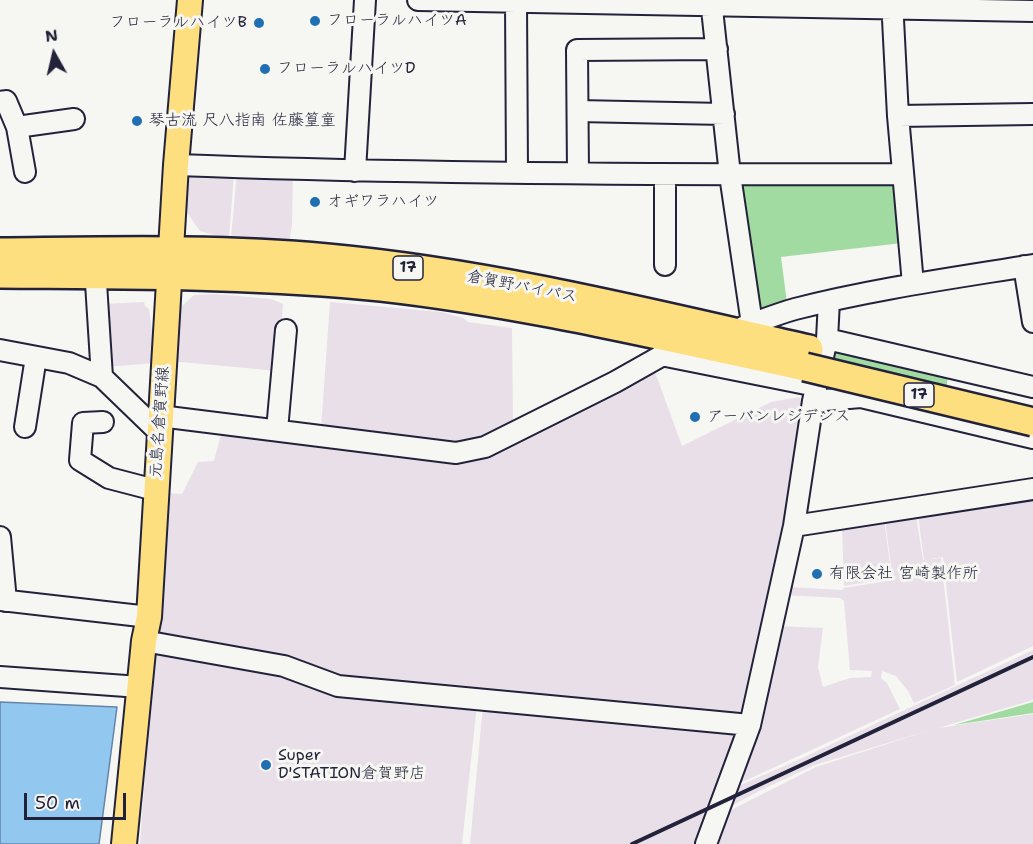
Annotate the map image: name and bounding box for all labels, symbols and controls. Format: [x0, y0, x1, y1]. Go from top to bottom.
place label: フローラルハイツA [327, 11, 467, 31]
place label: フローラルハイツB [110, 13, 247, 33]
marker: フローラルハイツA [308, 14, 322, 28]
marker: フローラルハイツB [252, 16, 266, 30]
north arrow [24, 24, 84, 84]
text: N [44, 24, 59, 47]
place label: フローラルハイツD [277, 59, 416, 79]
marker: フローラルハイツD [258, 62, 272, 76]
place label: 琴古流 尺八指南 佐藤篁童 [149, 111, 336, 131]
marker: 琴古流 尺八指南 佐藤篁童 [130, 114, 144, 128]
place label: オギワラハイツ [327, 192, 439, 212]
marker: オギワラハイツ [308, 195, 322, 209]
road number: 17 [393, 256, 423, 280]
street label: 倉賀野バイパス [465, 267, 579, 307]
street label: 元島名倉賀野線 [147, 365, 173, 479]
road number: 17 [904, 383, 934, 407]
place label: アーバンレジデンス [707, 407, 850, 427]
marker: アーバンレジデンス [688, 410, 702, 424]
place label: 有限会社 宮崎製作所 [829, 564, 978, 584]
marker: 有限会社 宮崎製作所 [810, 567, 824, 581]
place label: Super D'STATION倉賀野店 [278, 746, 425, 784]
marker: Super D'STATION倉賀野店 [259, 758, 273, 772]
scale bar [27, 781, 129, 819]
text: 50 m [35, 791, 80, 815]

